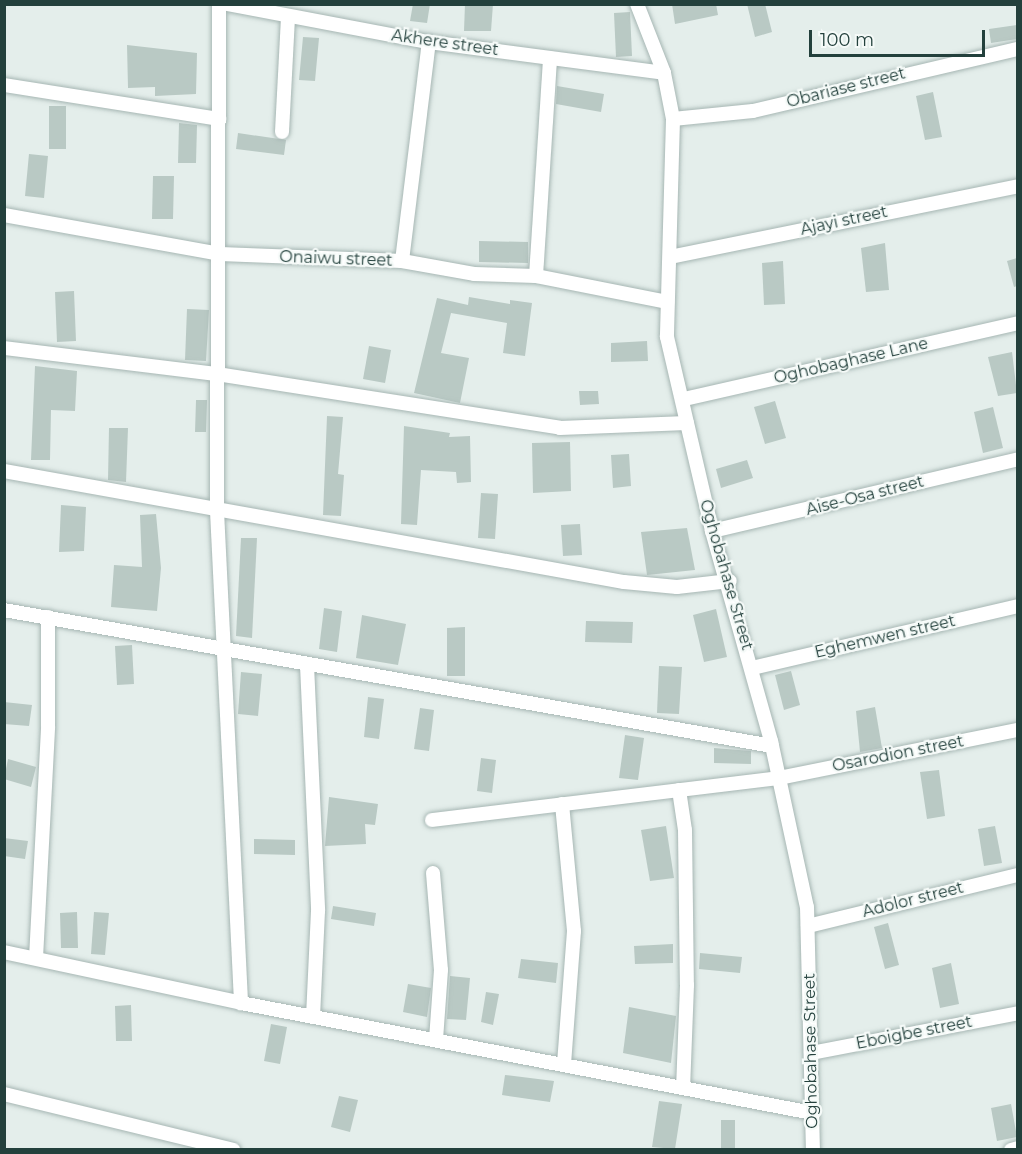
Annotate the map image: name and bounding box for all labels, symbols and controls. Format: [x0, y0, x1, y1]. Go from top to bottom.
scale bar [812, 18, 988, 56]
street label: Akhere street [390, 26, 500, 60]
text: 100 m [820, 29, 874, 51]
street label: Obariase street [785, 64, 907, 112]
street label: Ajayi street [799, 202, 889, 240]
street label: Onaiwu street [279, 247, 393, 271]
street label: Oghobaghase Lane [772, 334, 930, 388]
street label: Aise-Osa street [804, 472, 926, 520]
street label: Oghobahase Street [695, 497, 757, 653]
street label: Eghemwen street [813, 611, 957, 663]
street label: Osarodion street [831, 732, 965, 776]
street label: Adolor street [860, 878, 966, 922]
street label: Oghobahase Street [800, 973, 822, 1129]
street label: Eboigbe street [854, 1012, 974, 1054]

